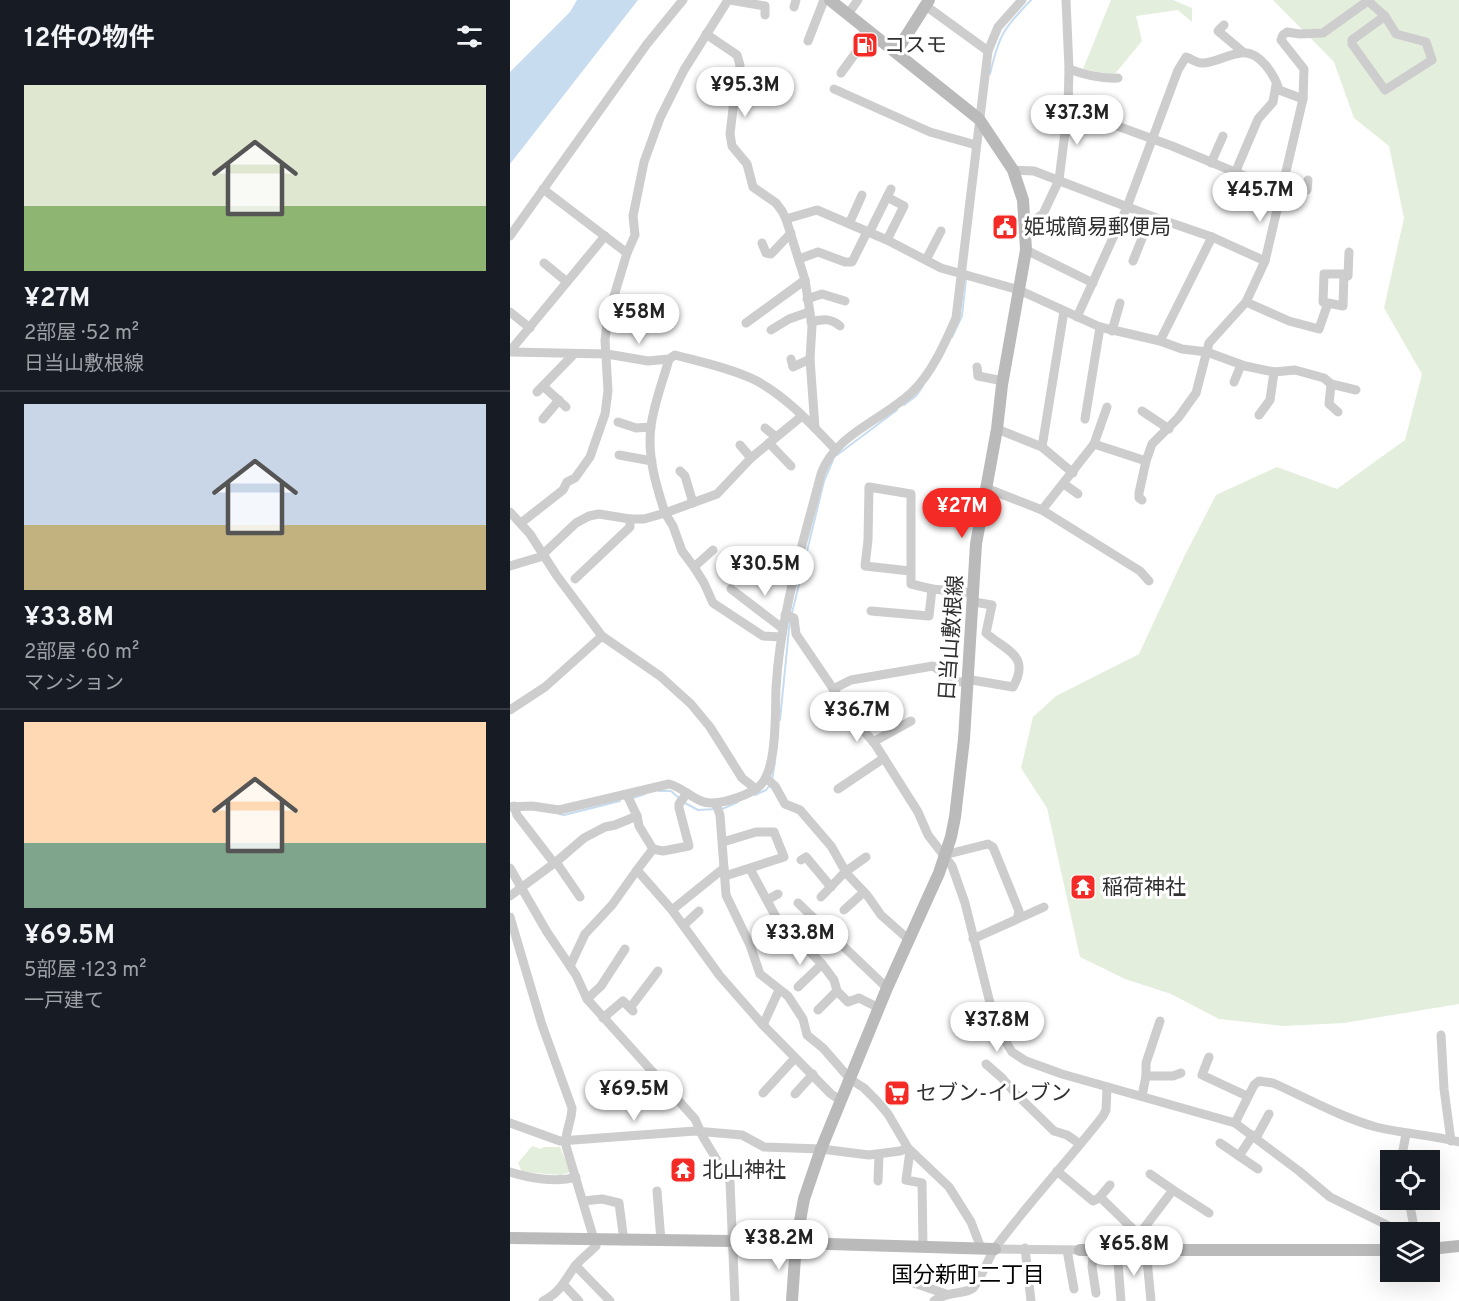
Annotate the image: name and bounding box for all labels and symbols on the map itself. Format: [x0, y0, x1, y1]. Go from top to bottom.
fuel station icon: コスモ [850, 30, 880, 60]
place label: コスモ [884, 33, 947, 60]
pin: ¥95.3M [696, 67, 794, 118]
pin: ¥37.3M [1028, 95, 1126, 146]
pin: ¥45.7M [1211, 172, 1309, 223]
public building icon: 姫城簡易郵便局 [990, 212, 1020, 242]
place label: 姫城簡易郵便局 [1024, 215, 1171, 242]
pin: ¥58M [603, 294, 675, 345]
pin: ¥27M [926, 488, 998, 539]
pin: ¥30.5M [716, 546, 814, 597]
street label: 日当山敷根線 [935, 574, 970, 702]
pin: ¥36.7M [808, 692, 906, 743]
temple icon: 稲荷神社 [1068, 872, 1098, 902]
place label: 稲荷神社 [1102, 875, 1186, 902]
pin: ¥33.8M [751, 915, 849, 966]
pin: ¥37.8M [948, 1002, 1046, 1053]
pin: ¥69.5M [585, 1071, 683, 1122]
supermarket icon: セブン-イレブン [882, 1078, 912, 1108]
place label: セブン-イレブン [916, 1081, 1071, 1108]
temple icon: 北山神社 [668, 1155, 698, 1185]
place label: 北山神社 [702, 1158, 786, 1185]
pin: ¥38.2M [730, 1220, 828, 1271]
pin: ¥65.8M [1085, 1226, 1183, 1277]
district label: 国分新町二丁目 [891, 1263, 1045, 1290]

